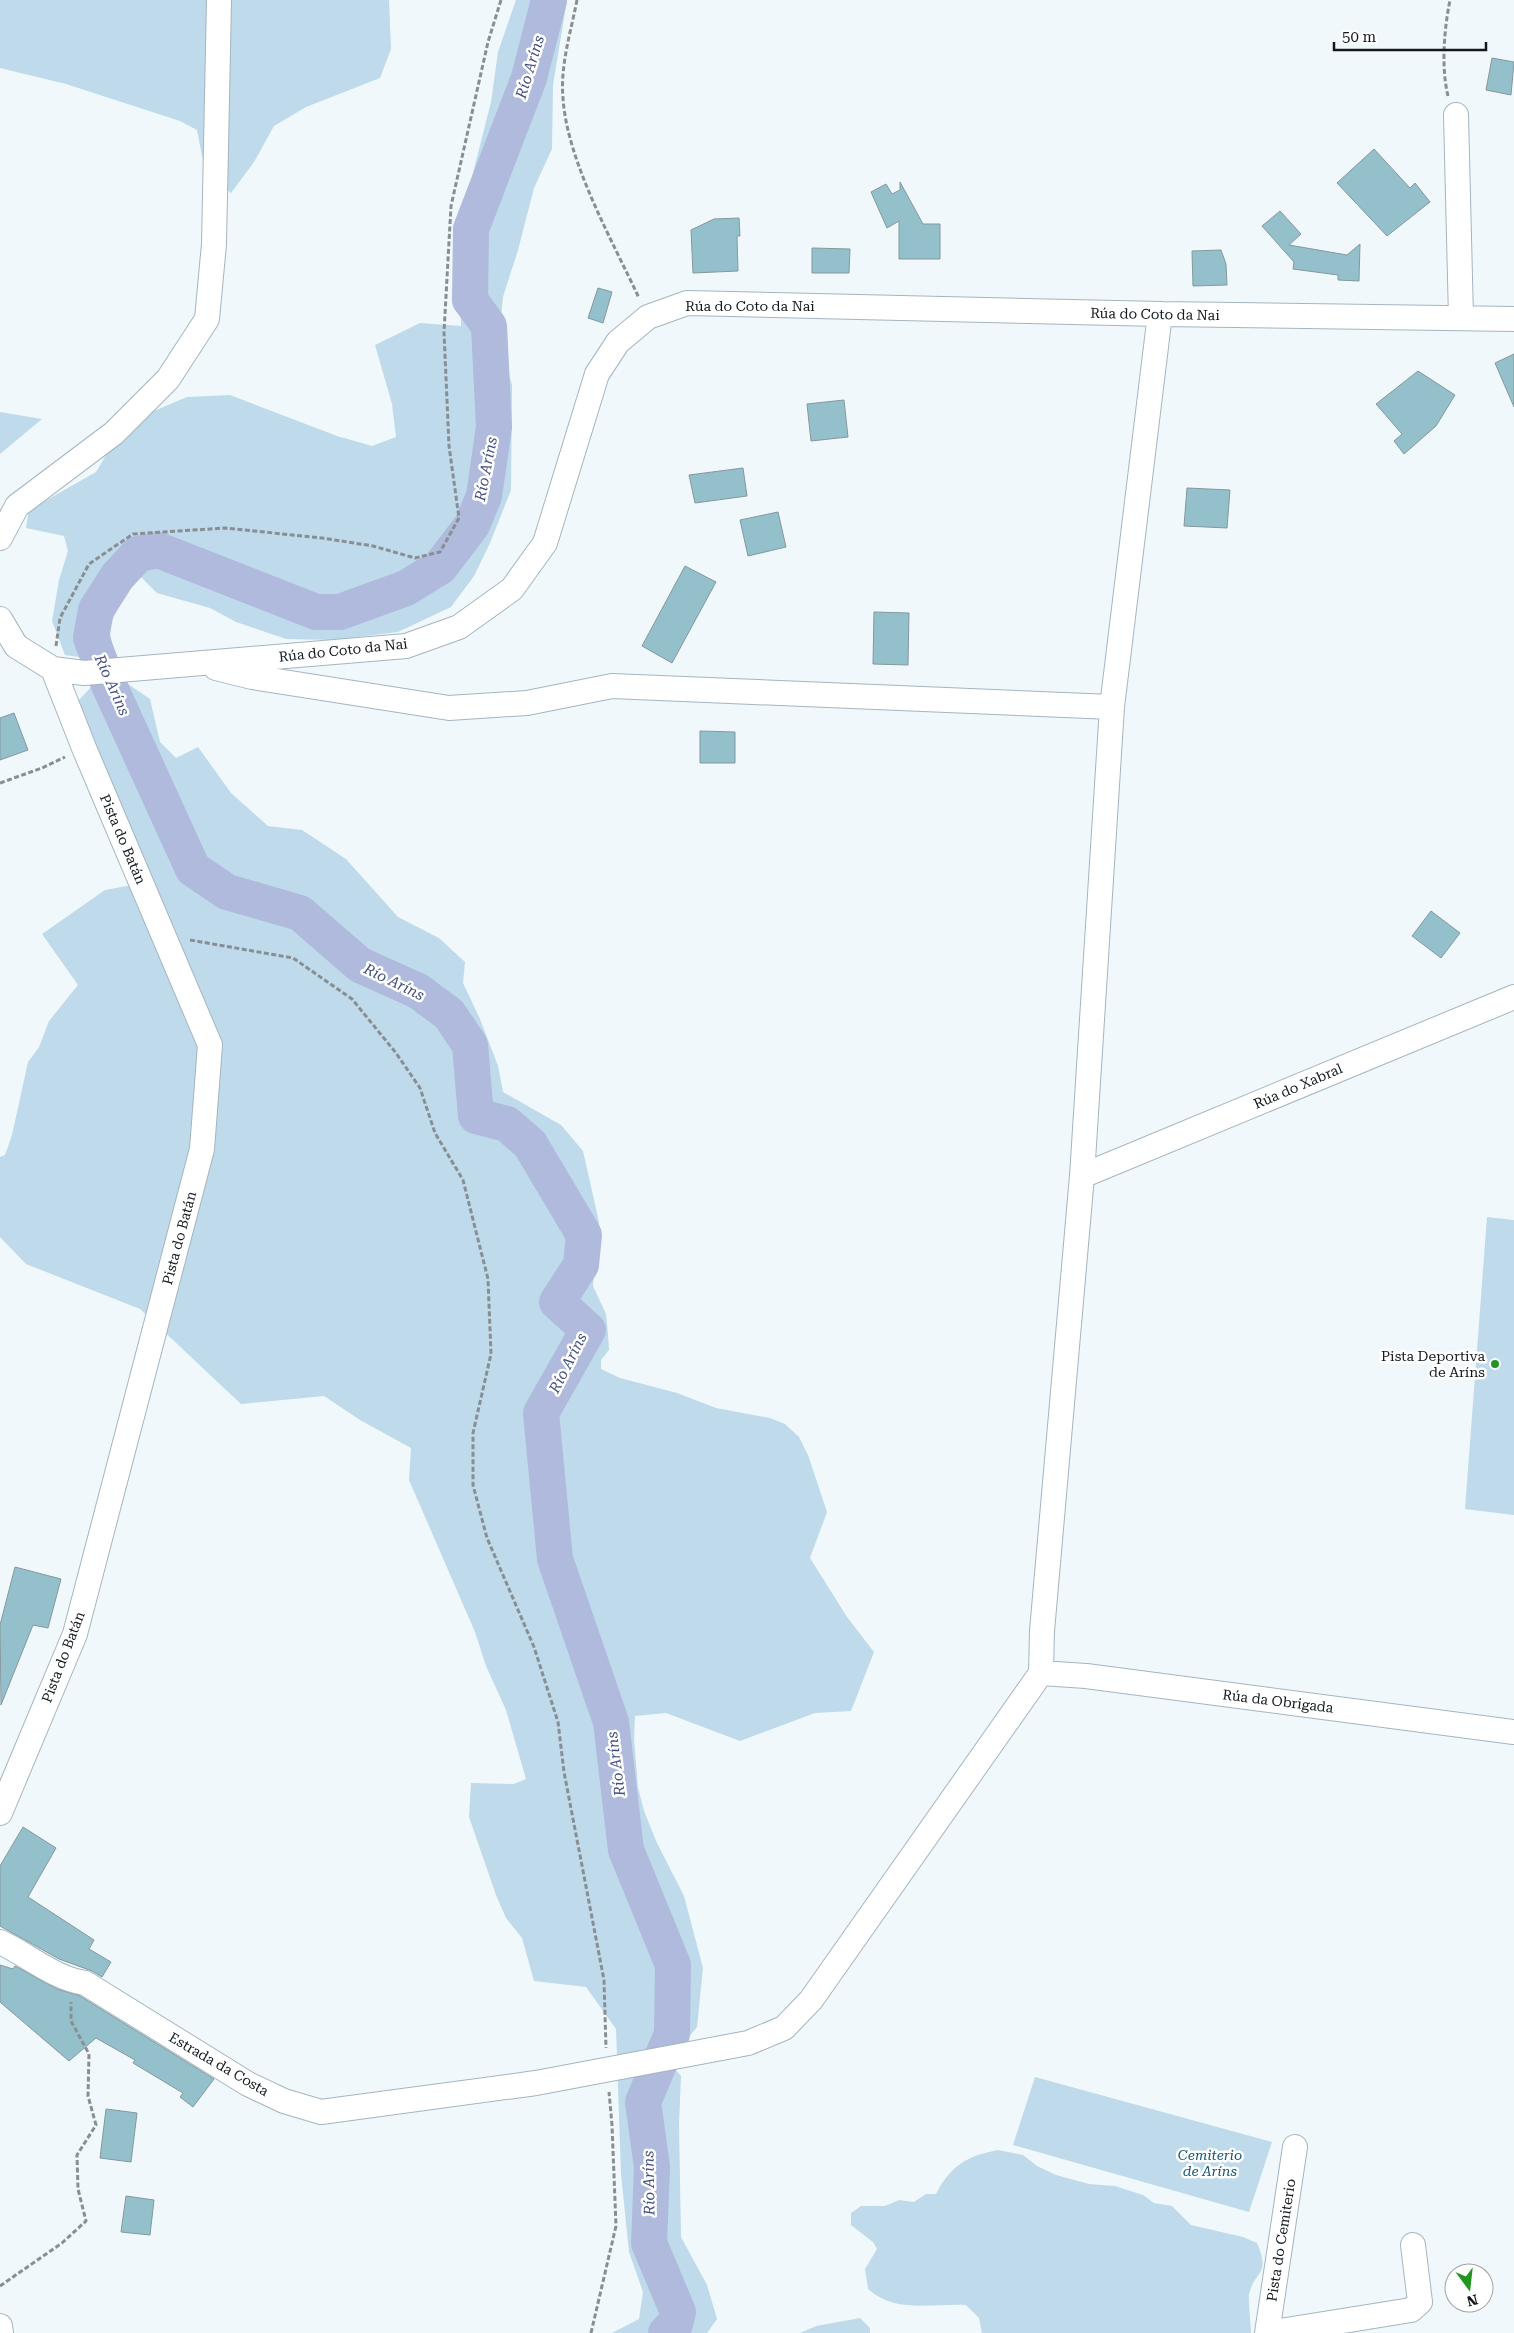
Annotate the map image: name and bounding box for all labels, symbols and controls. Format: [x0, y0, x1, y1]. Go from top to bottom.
scale bar [1334, 20, 1486, 52]
text: 50 m [1342, 28, 1377, 46]
water label: Río Aríns [512, 33, 548, 102]
street label: Rúa do Coto da Nai [685, 298, 815, 314]
street label: Rúa do Coto da Nai [1090, 305, 1220, 323]
water label: Río Aríns [471, 435, 501, 504]
street label: Rúa do Coto da Nai [278, 635, 409, 665]
water label: Río Aríns [90, 651, 133, 718]
street label: Pista do Batán [97, 792, 149, 886]
water label: Río Aríns [360, 959, 427, 1004]
street label: Rúa do Xabral [1251, 1060, 1345, 1112]
street label: Pista do Batán [159, 1189, 199, 1287]
water label: Río Aríns [545, 1330, 591, 1397]
place label: Pista Deportiva de Aríns [1381, 1348, 1485, 1380]
marker: Pista Deportiva de Aríns [1489, 1358, 1501, 1370]
street label: Pista do Batán [38, 1609, 88, 1705]
street label: Rúa da Obrigada [1222, 1686, 1335, 1716]
water label: Río Aríns [603, 1731, 629, 1798]
street label: Estrada da Costa [166, 2029, 272, 2099]
park label: Cemiterio de Aríns [1178, 2147, 1242, 2179]
water label: Río Aríns [639, 2150, 659, 2217]
street label: Pista do Cemiterio [1263, 2177, 1299, 2303]
north arrow [1444, 2263, 1494, 2313]
text: N [1465, 2291, 1480, 2310]

